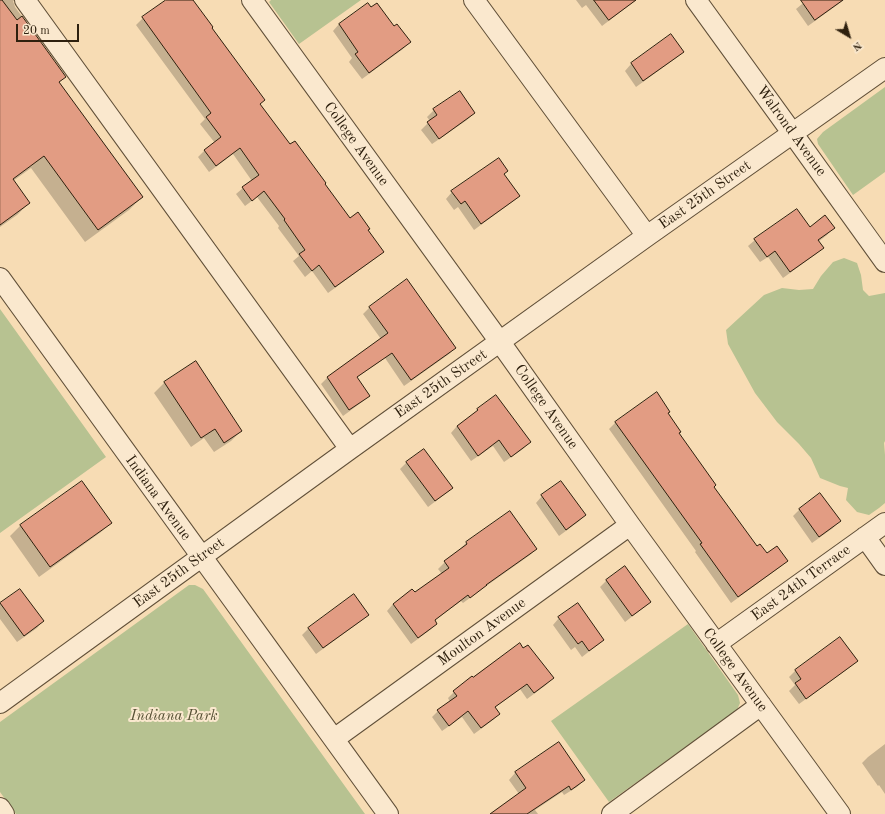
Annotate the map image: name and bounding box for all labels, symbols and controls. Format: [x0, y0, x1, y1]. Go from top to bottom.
scale bar [18, 16, 81, 42]
north arrow [829, 16, 869, 56]
text: 20 m [23, 25, 50, 37]
text: N [850, 39, 863, 53]
street label: Walrond Avenue [752, 82, 830, 180]
street label: College Avenue [320, 99, 392, 189]
street label: East 25th Street [655, 157, 755, 233]
street label: East 25th Street [391, 346, 491, 422]
street label: College Avenue [510, 361, 582, 453]
street label: Indiana Avenue [121, 452, 195, 544]
street label: East 25th Street [130, 534, 228, 612]
street label: East 24th Terrace [748, 541, 854, 625]
street label: Moulton Avenue [434, 594, 530, 670]
street label: College Avenue [699, 625, 771, 715]
park label: Indiana Park [130, 707, 218, 725]

